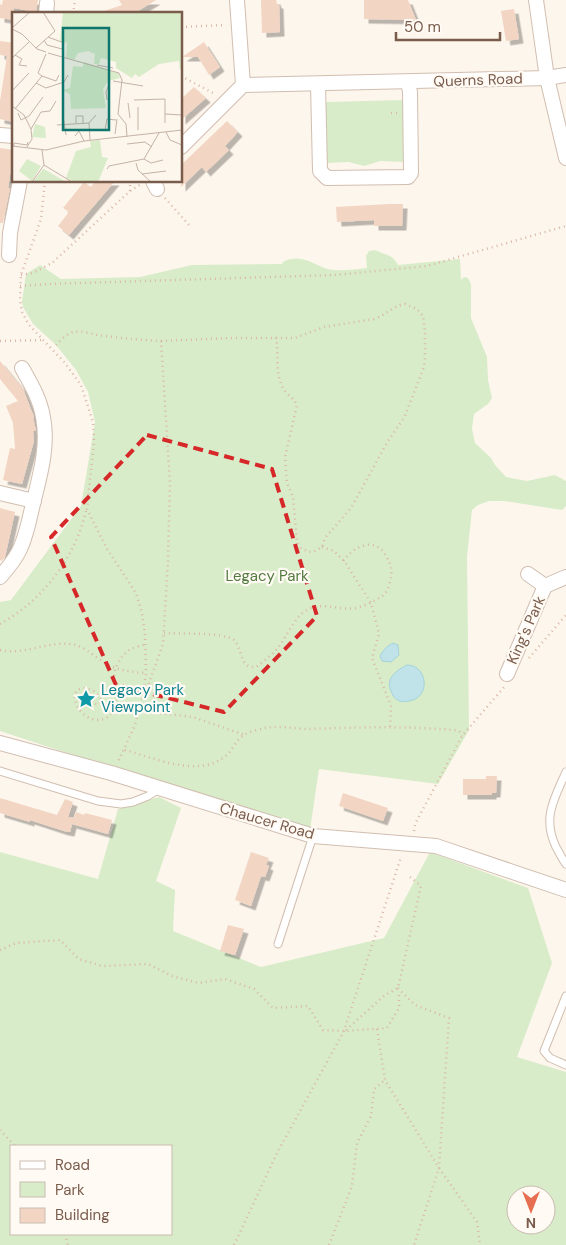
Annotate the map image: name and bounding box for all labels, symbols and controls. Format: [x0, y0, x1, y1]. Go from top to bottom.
scale bar [396, 10, 500, 42]
inset map [12, 12, 182, 182]
text: 50 m [404, 17, 441, 37]
street label: Querns Road [433, 68, 523, 92]
park label: Legacy Park [225, 566, 309, 586]
street label: King's Park [502, 592, 550, 667]
place label: Legacy Park Viewpoint [101, 680, 185, 717]
place icon: Legacy Park Viewpoint [75, 688, 97, 710]
street label: Chaucer Road [217, 798, 317, 844]
legend [10, 1145, 172, 1235]
text: Road [55, 1155, 90, 1175]
text: Park [55, 1180, 85, 1200]
north arrow [506, 1185, 556, 1235]
text: Building [55, 1205, 110, 1225]
text: N [526, 1214, 536, 1232]

